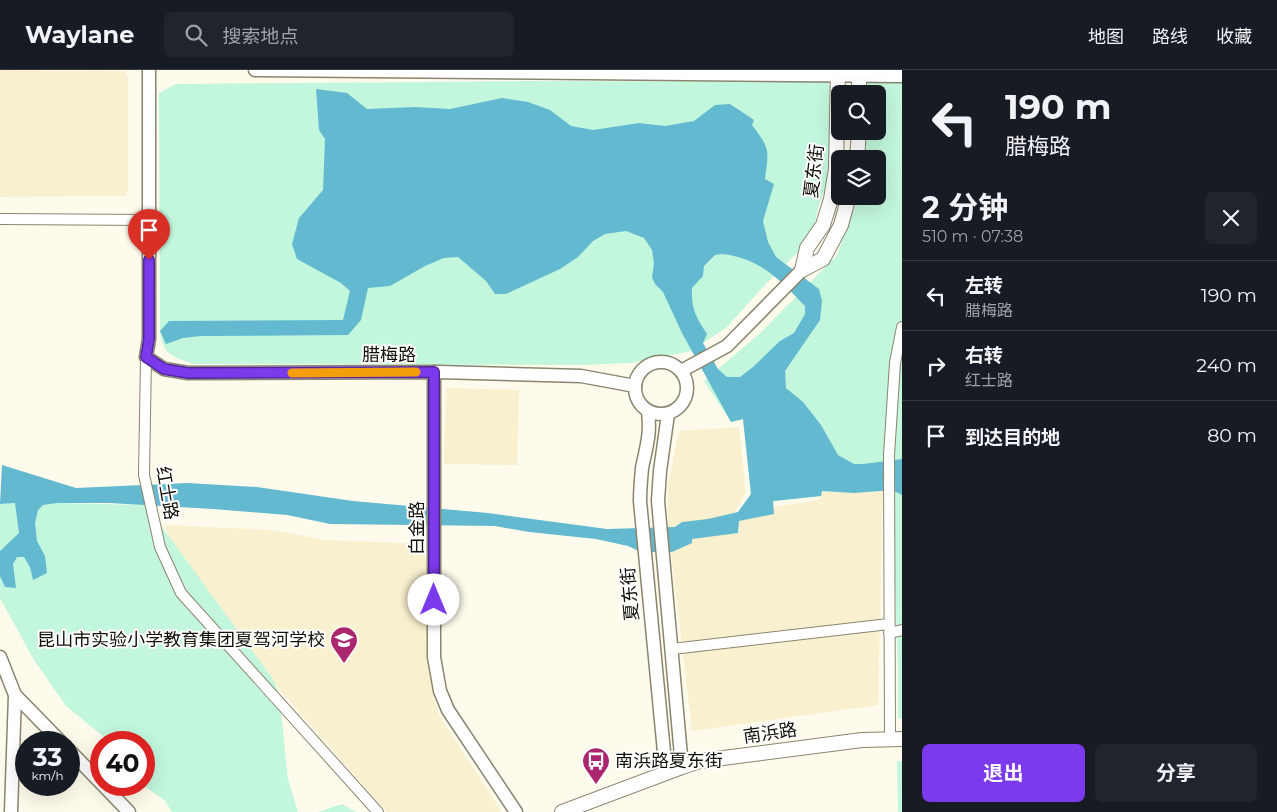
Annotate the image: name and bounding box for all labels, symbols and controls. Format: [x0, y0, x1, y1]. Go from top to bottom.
search box [164, 12, 514, 57]
text: Waylane [25, 20, 134, 49]
icon: search [182, 21, 210, 49]
text: 搜索地点 [222, 25, 298, 48]
text: 地图 [1088, 26, 1124, 48]
text: 路线 [1152, 26, 1188, 48]
text: 收藏 [1216, 26, 1252, 48]
map controls [831, 85, 886, 205]
button: search [831, 85, 886, 140]
text: 190 m [1005, 85, 1111, 128]
icon: left [922, 90, 987, 155]
text: 腊梅路 [1005, 133, 1071, 160]
street label: 夏东街 [800, 143, 828, 199]
button: layers [831, 150, 886, 205]
text: 2 分钟 [922, 189, 1008, 226]
button: close [1205, 192, 1257, 244]
pin [128, 209, 170, 260]
icon: arrive [135, 216, 163, 244]
text: 510 m · 07:38 [922, 227, 1023, 246]
text: 左转 [965, 274, 1003, 297]
icon: left [922, 282, 950, 310]
text: 190 m [1201, 284, 1257, 307]
text: 腊梅路 [965, 301, 1013, 320]
street label: 腊梅路 [362, 344, 416, 366]
text: 右转 [965, 344, 1003, 367]
icon: right [922, 352, 950, 380]
text: 240 m [1196, 354, 1257, 377]
text: 红士路 [965, 371, 1013, 390]
icon: arrive [922, 422, 950, 450]
text: 80 m [1207, 424, 1257, 447]
text: 到达目的地 [965, 426, 1060, 449]
street label: 红士路 [151, 465, 183, 521]
street label: 白金路 [406, 501, 428, 555]
street label: 夏东街 [617, 566, 643, 622]
position arrow [407, 573, 459, 625]
school or university icon: 昆山市实验小学教育集团夏驾河学校 [329, 625, 359, 664]
place label: 昆山市实验小学教育集团夏驾河学校 [37, 629, 325, 651]
street label: 南浜路 [742, 718, 798, 748]
speed limit sign: 40 [90, 731, 155, 796]
text: 33 [33, 742, 62, 772]
button: 退出 [922, 744, 1085, 802]
button: 分享 [1095, 744, 1257, 802]
bus stop icon: 南浜路夏东街 [581, 746, 611, 785]
place label: 南浜路夏东街 [615, 750, 723, 772]
text: km/h [31, 768, 64, 783]

